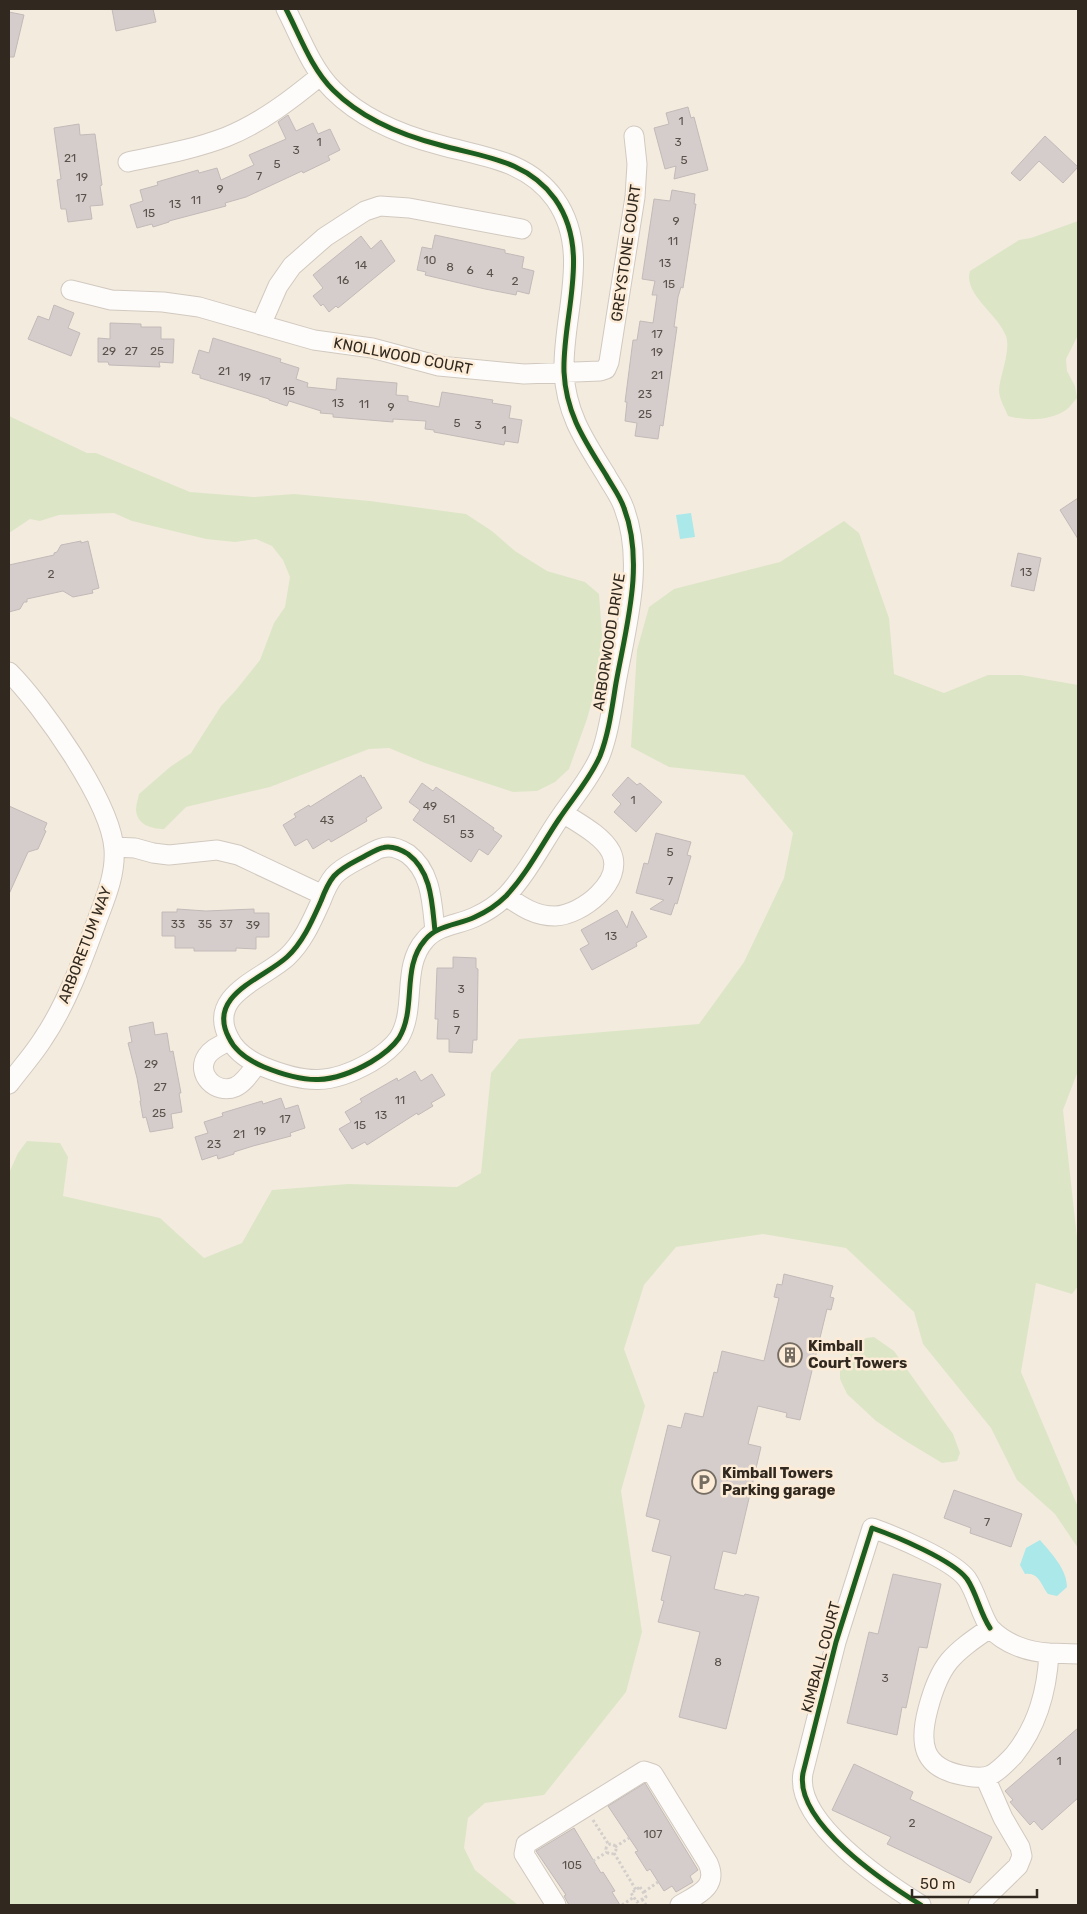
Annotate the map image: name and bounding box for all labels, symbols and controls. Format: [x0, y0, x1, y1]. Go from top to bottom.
house number: 1 [678, 114, 684, 128]
house number: 1 [316, 135, 322, 149]
house number: 3 [674, 135, 682, 149]
house number: 3 [292, 143, 300, 157]
house number: 21 [64, 151, 76, 165]
house number: 5 [680, 153, 688, 167]
house number: 5 [273, 157, 281, 171]
house number: 7 [256, 169, 262, 183]
house number: 19 [76, 170, 88, 184]
house number: 9 [216, 182, 224, 196]
street label: GREYSTONE COURT [607, 183, 645, 323]
house number: 17 [75, 191, 87, 205]
house number: 11 [191, 193, 201, 207]
house number: 13 [169, 197, 181, 211]
house number: 15 [143, 206, 155, 220]
house number: 9 [672, 214, 680, 228]
house number: 11 [668, 234, 678, 248]
house number: 10 [424, 253, 436, 267]
house number: 13 [659, 256, 671, 270]
house number: 14 [355, 258, 368, 272]
house number: 8 [446, 260, 454, 274]
house number: 6 [466, 263, 474, 277]
house number: 4 [486, 266, 494, 280]
house number: 16 [337, 273, 349, 287]
house number: 2 [511, 274, 519, 288]
house number: 15 [663, 277, 675, 291]
house number: 17 [651, 327, 663, 341]
street label: KNOLLWOOD COURT [332, 334, 474, 378]
house number: 29 [102, 344, 116, 358]
house number: 27 [124, 344, 138, 358]
house number: 25 [150, 344, 164, 358]
house number: 19 [651, 345, 663, 359]
house number: 21 [218, 364, 230, 378]
house number: 21 [651, 368, 663, 382]
house number: 19 [239, 370, 251, 384]
house number: 17 [259, 374, 271, 388]
house number: 15 [283, 384, 295, 398]
house number: 23 [638, 387, 652, 401]
house number: 13 [332, 396, 344, 410]
house number: 11 [359, 397, 369, 411]
house number: 9 [387, 400, 395, 414]
house number: 25 [638, 407, 652, 421]
house number: 5 [453, 416, 461, 430]
house number: 3 [474, 418, 482, 432]
house number: 1 [501, 423, 507, 437]
house number: 13 [1020, 565, 1032, 579]
house number: 2 [47, 567, 55, 581]
street label: ARBORWOOD DRIVE [589, 572, 629, 712]
house number: 1 [630, 793, 636, 807]
house number: 49 [423, 799, 437, 813]
house number: 51 [443, 812, 455, 826]
house number: 43 [320, 813, 334, 827]
house number: 53 [460, 827, 474, 841]
house number: 5 [666, 845, 674, 859]
house number: 7 [667, 874, 673, 888]
street label: ARBORETUM WAY [54, 884, 116, 1006]
house number: 33 [171, 917, 185, 931]
house number: 35 [198, 917, 212, 931]
house number: 37 [219, 917, 233, 931]
house number: 39 [246, 918, 260, 932]
house number: 13 [605, 929, 617, 943]
house number: 3 [457, 982, 465, 996]
house number: 5 [452, 1007, 460, 1021]
house number: 7 [454, 1023, 460, 1037]
house number: 29 [144, 1057, 158, 1071]
house number: 27 [153, 1080, 167, 1094]
house number: 11 [395, 1093, 405, 1107]
house number: 25 [152, 1106, 166, 1120]
house number: 13 [375, 1108, 387, 1122]
house number: 17 [279, 1112, 291, 1126]
house number: 15 [354, 1118, 366, 1132]
house number: 19 [254, 1124, 266, 1138]
house number: 21 [233, 1127, 245, 1141]
house number: 23 [207, 1137, 221, 1151]
place label: Kimball Court Towers [808, 1337, 907, 1372]
building icon: Kimball Court Towers [777, 1342, 803, 1368]
place label: Kimball Towers Parking garage [722, 1464, 835, 1499]
parking icon: Kimball Towers Parking garage [691, 1469, 717, 1495]
house number: 7 [984, 1515, 990, 1529]
street label: KIMBALL COURT [798, 1599, 845, 1714]
house number: 8 [714, 1655, 722, 1669]
house number: 3 [881, 1671, 889, 1685]
house number: 1 [1056, 1754, 1062, 1768]
house number: 2 [908, 1816, 916, 1830]
house number: 107 [644, 1827, 662, 1841]
house number: 105 [562, 1858, 582, 1872]
scale bar [912, 1866, 1037, 1898]
text: 50 m [920, 1875, 955, 1893]

